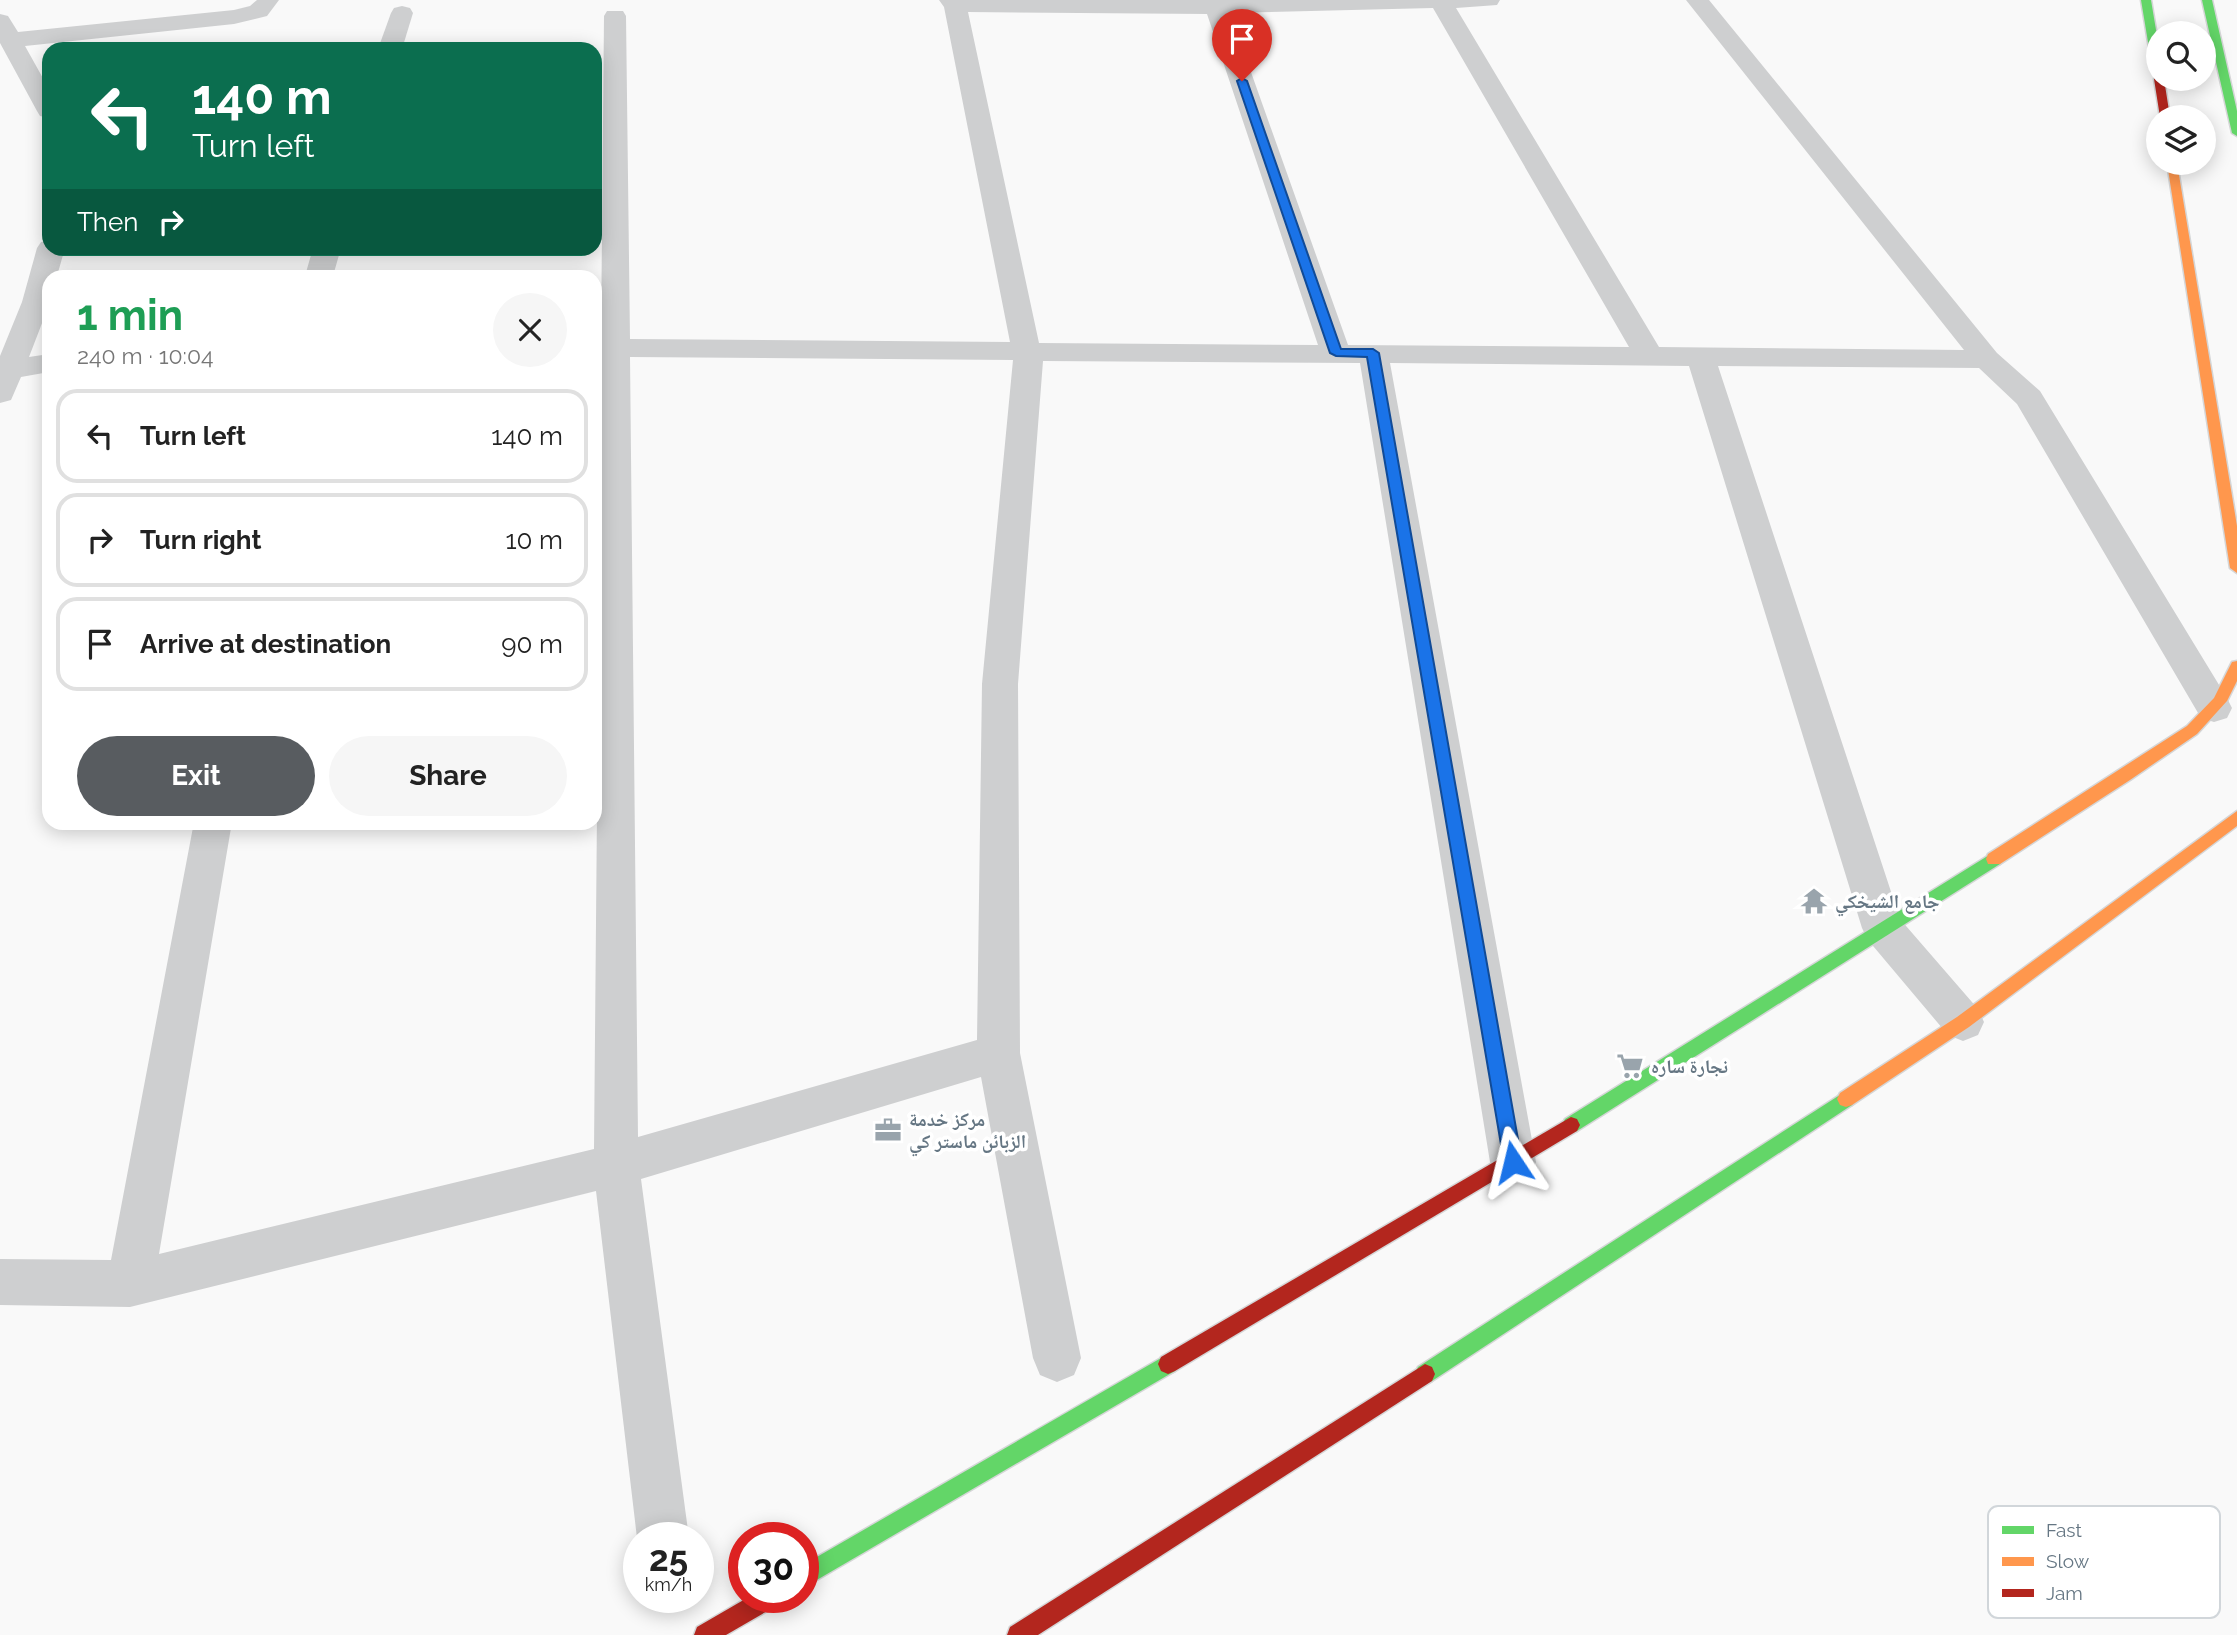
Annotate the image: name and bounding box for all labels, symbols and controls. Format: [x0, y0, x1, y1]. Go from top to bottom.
pin [1212, 9, 1272, 81]
icon: arrive [1223, 20, 1261, 58]
map controls [2146, 21, 2216, 175]
button: search [2146, 21, 2216, 91]
text: 140 m [192, 68, 332, 125]
icon: left [77, 70, 168, 161]
button: layers [2146, 105, 2216, 175]
text: Turn left [192, 127, 314, 164]
icon: right [152, 203, 190, 241]
text: Then [77, 207, 138, 237]
text: 1 min [77, 291, 183, 340]
button: close [493, 293, 567, 367]
text: 240 m · 10:04 [77, 342, 214, 369]
icon: left [81, 417, 119, 455]
text: Turn left [140, 421, 246, 451]
text: 140 m [491, 421, 563, 451]
icon: right [81, 521, 119, 559]
text: Turn right [140, 525, 261, 555]
text: 10 m [505, 525, 563, 555]
icon: arrive [81, 625, 119, 663]
text: Arrive at destination [140, 629, 391, 659]
text: 90 m [501, 629, 563, 659]
button: Exit [77, 736, 315, 816]
button: Share [329, 736, 567, 816]
temple icon: جامع الشيخكي [1799, 886, 1829, 916]
place label: جامع الشيخكي [1835, 890, 1939, 917]
supermarket icon: نجارة ساره [1615, 1051, 1645, 1081]
place label: نجارة ساره [1651, 1055, 1728, 1077]
place label: مركز خدمة الزبائن ماستر كي [909, 1108, 1026, 1157]
office icon: مركز خدمة الزبائن ماستر كي [873, 1115, 903, 1145]
position arrow [1476, 1125, 1550, 1199]
legend [1988, 1506, 2220, 1618]
text: Fast [2046, 1519, 2082, 1541]
speed limit sign: 30 [728, 1522, 819, 1613]
text: 25 [649, 1538, 688, 1579]
text: Slow [2046, 1550, 2090, 1572]
text: km/h [645, 1574, 692, 1595]
text: Jam [2046, 1582, 2083, 1604]

